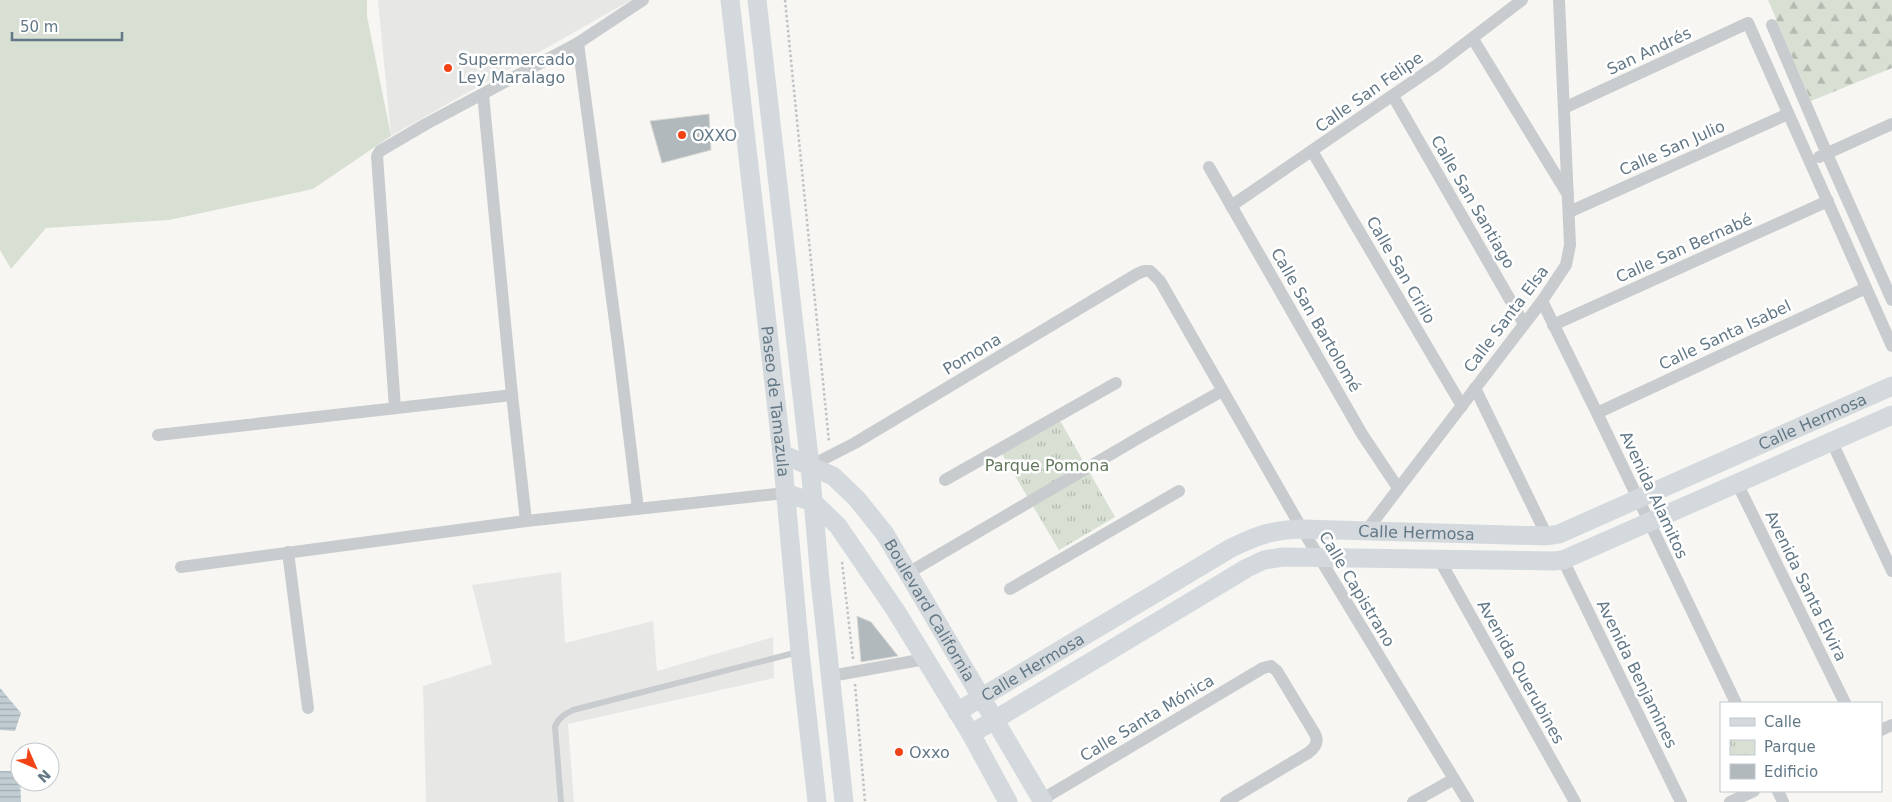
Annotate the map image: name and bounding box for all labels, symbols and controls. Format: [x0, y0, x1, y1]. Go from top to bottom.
scale bar [12, 10, 122, 42]
text: 50 m [20, 18, 58, 36]
street label: San Andrés [1604, 23, 1694, 79]
street label: Calle San Felipe [1312, 48, 1426, 136]
place label: Supermercado Ley Maralago [458, 50, 575, 87]
marker: Supermercado Ley Maralago [442, 62, 454, 74]
street label: Calle San Julio [1616, 116, 1728, 180]
place label: OXXO [692, 126, 737, 145]
marker: OXXO [676, 129, 688, 141]
street label: Calle San Santiago [1427, 132, 1519, 272]
street label: Calle San Bernabé [1613, 209, 1755, 287]
street label: Calle San Cirilo [1363, 213, 1439, 327]
street label: Calle San Bartolomé [1267, 245, 1365, 395]
street label: Calle Santa Elsa [1460, 262, 1552, 376]
street label: Calle Santa Isabel [1656, 296, 1794, 374]
street label: Paseo de Tamazula [758, 325, 794, 478]
street label: Pomona [940, 329, 1004, 379]
street label: Calle Hermosa [1755, 389, 1869, 454]
street label: Avenida Alamitos [1616, 428, 1692, 562]
park label: Parque Pomona [985, 456, 1109, 475]
street label: Avenida Santa Elvira [1761, 508, 1851, 664]
street label: Calle Hermosa [1358, 521, 1475, 543]
street label: Calle Capistrano [1315, 528, 1399, 650]
street label: Boulevard California [881, 536, 979, 685]
street label: Avenida Querubines [1474, 597, 1568, 747]
street label: Avenida Benjamines [1593, 597, 1681, 751]
street label: Calle Hermosa [978, 629, 1087, 705]
street label: Calle Santa Mónica [1077, 670, 1217, 766]
legend [1720, 702, 1882, 792]
text: Calle [1764, 713, 1801, 731]
text: Parque [1764, 738, 1816, 756]
north arrow [10, 742, 60, 792]
place label: Oxxo [909, 743, 950, 762]
marker: Oxxo [893, 746, 905, 758]
text: Edificio [1764, 763, 1818, 781]
text: N [34, 766, 54, 786]

